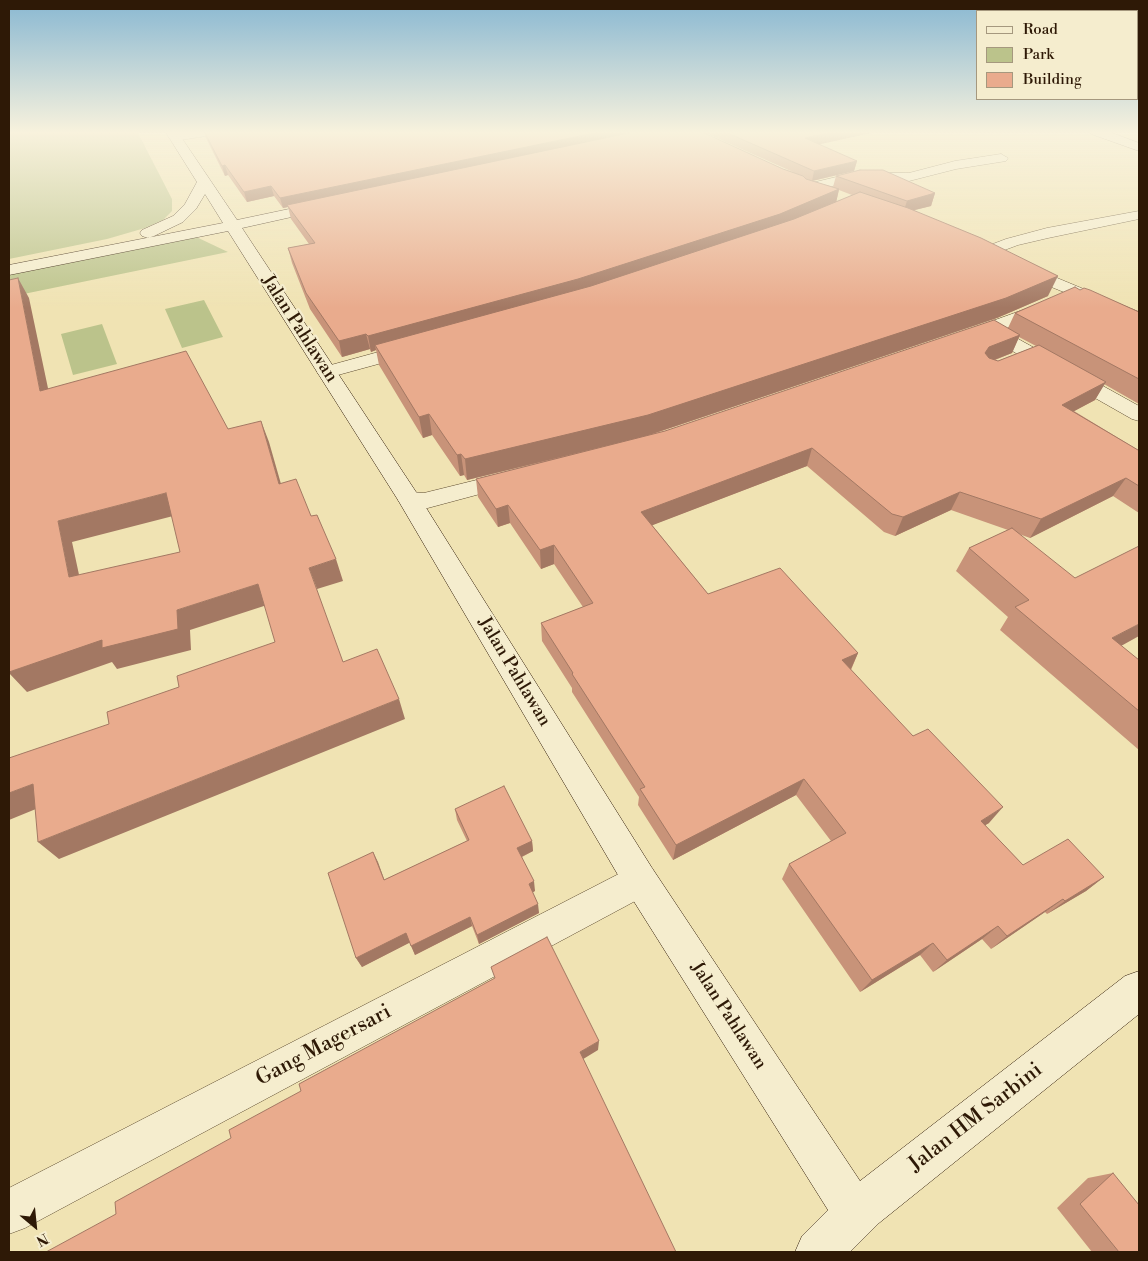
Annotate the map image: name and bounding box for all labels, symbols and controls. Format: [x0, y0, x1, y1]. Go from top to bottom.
legend [976, 10, 1138, 100]
text: Road [1023, 20, 1058, 39]
text: Park [1023, 45, 1054, 64]
text: Building [1023, 70, 1082, 89]
street label: Jalan Pahlawan [256, 271, 342, 387]
street label: Jalan Pahlawan [473, 614, 555, 730]
street label: Jalan Pahlawan [685, 958, 771, 1074]
street label: Gang Magersari [252, 1000, 396, 1092]
street label: Jalan HM Sarbini [904, 1058, 1048, 1178]
north arrow [10, 1201, 60, 1251]
text: N [33, 1229, 51, 1250]

